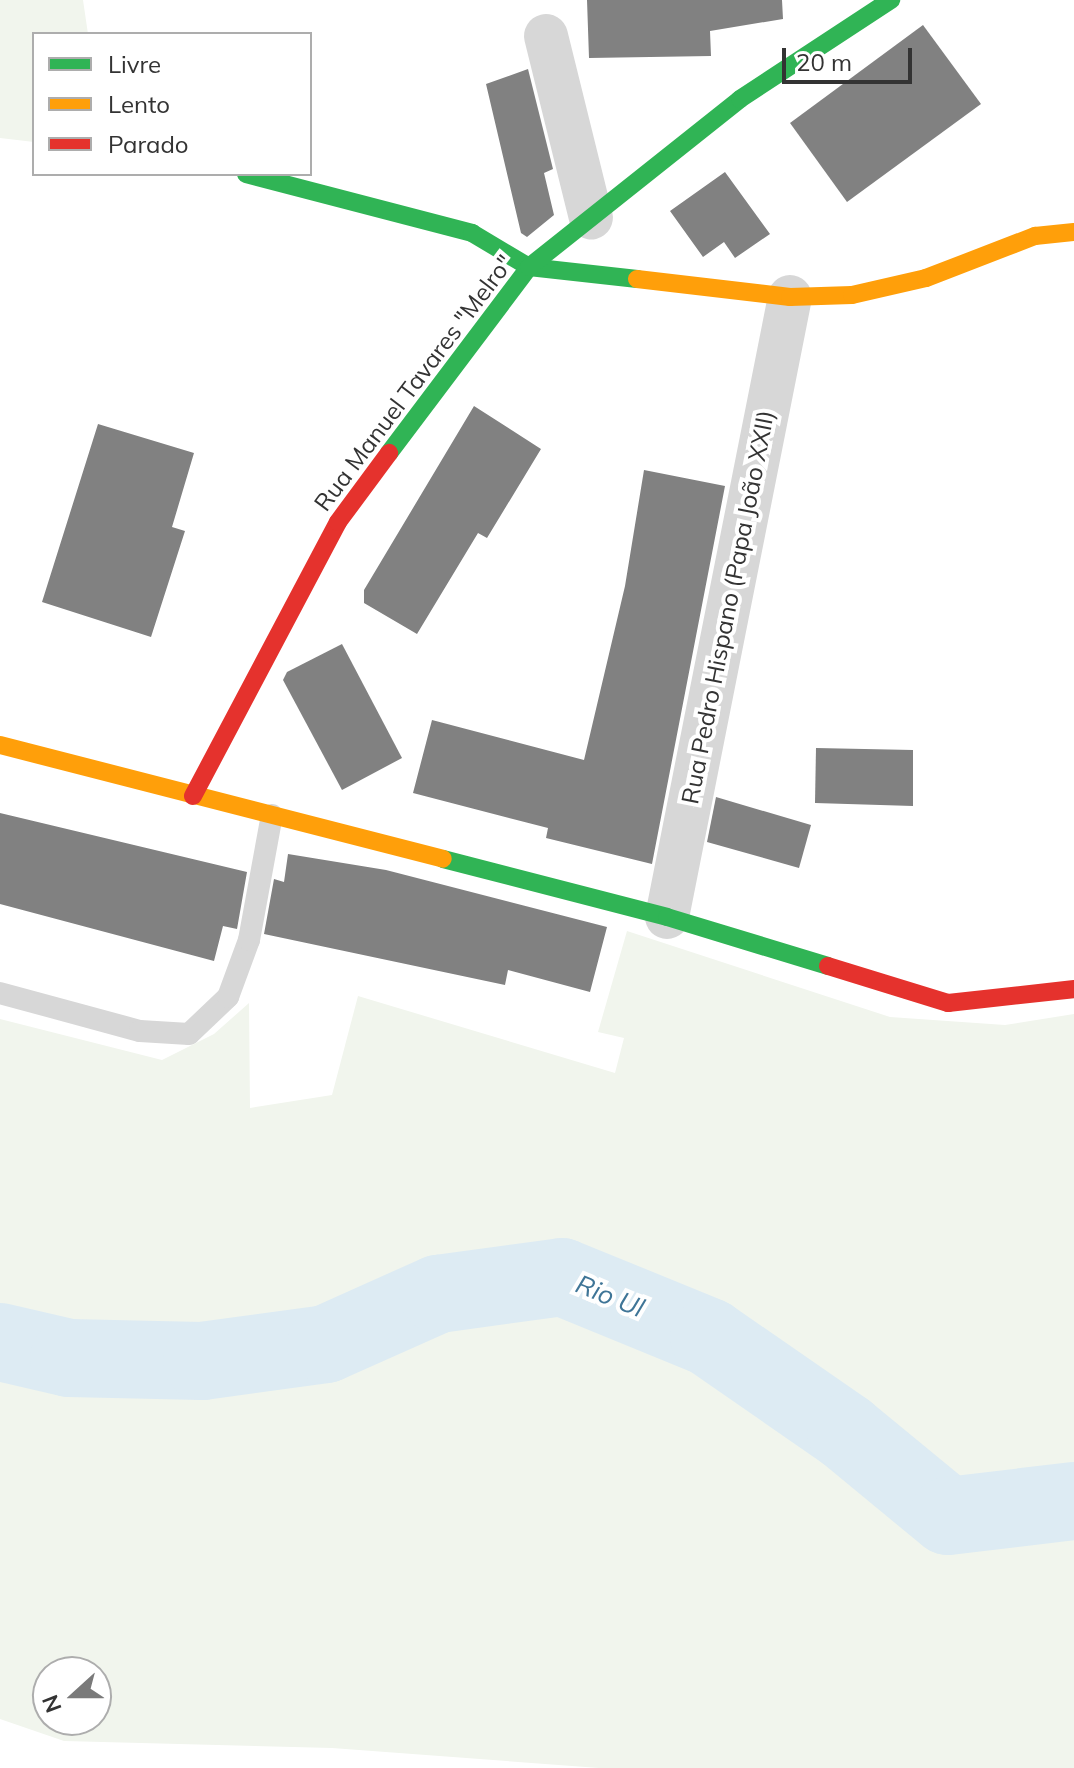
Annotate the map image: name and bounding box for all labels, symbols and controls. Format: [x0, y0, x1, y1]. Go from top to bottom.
legend [32, 32, 312, 176]
scale bar [786, 32, 916, 82]
text: 20 m [796, 47, 852, 77]
text: Livre [108, 49, 161, 79]
text: Lento [108, 89, 170, 119]
text: Parado [108, 129, 189, 159]
street label: Rua Manuel Tavares "Melro" [308, 249, 520, 517]
street label: Rua Pedro Hispano (Papa João XXII) [676, 408, 780, 806]
water label: Rio Ul [571, 1268, 649, 1324]
north arrow [32, 1656, 112, 1736]
text: N [35, 1691, 68, 1717]

